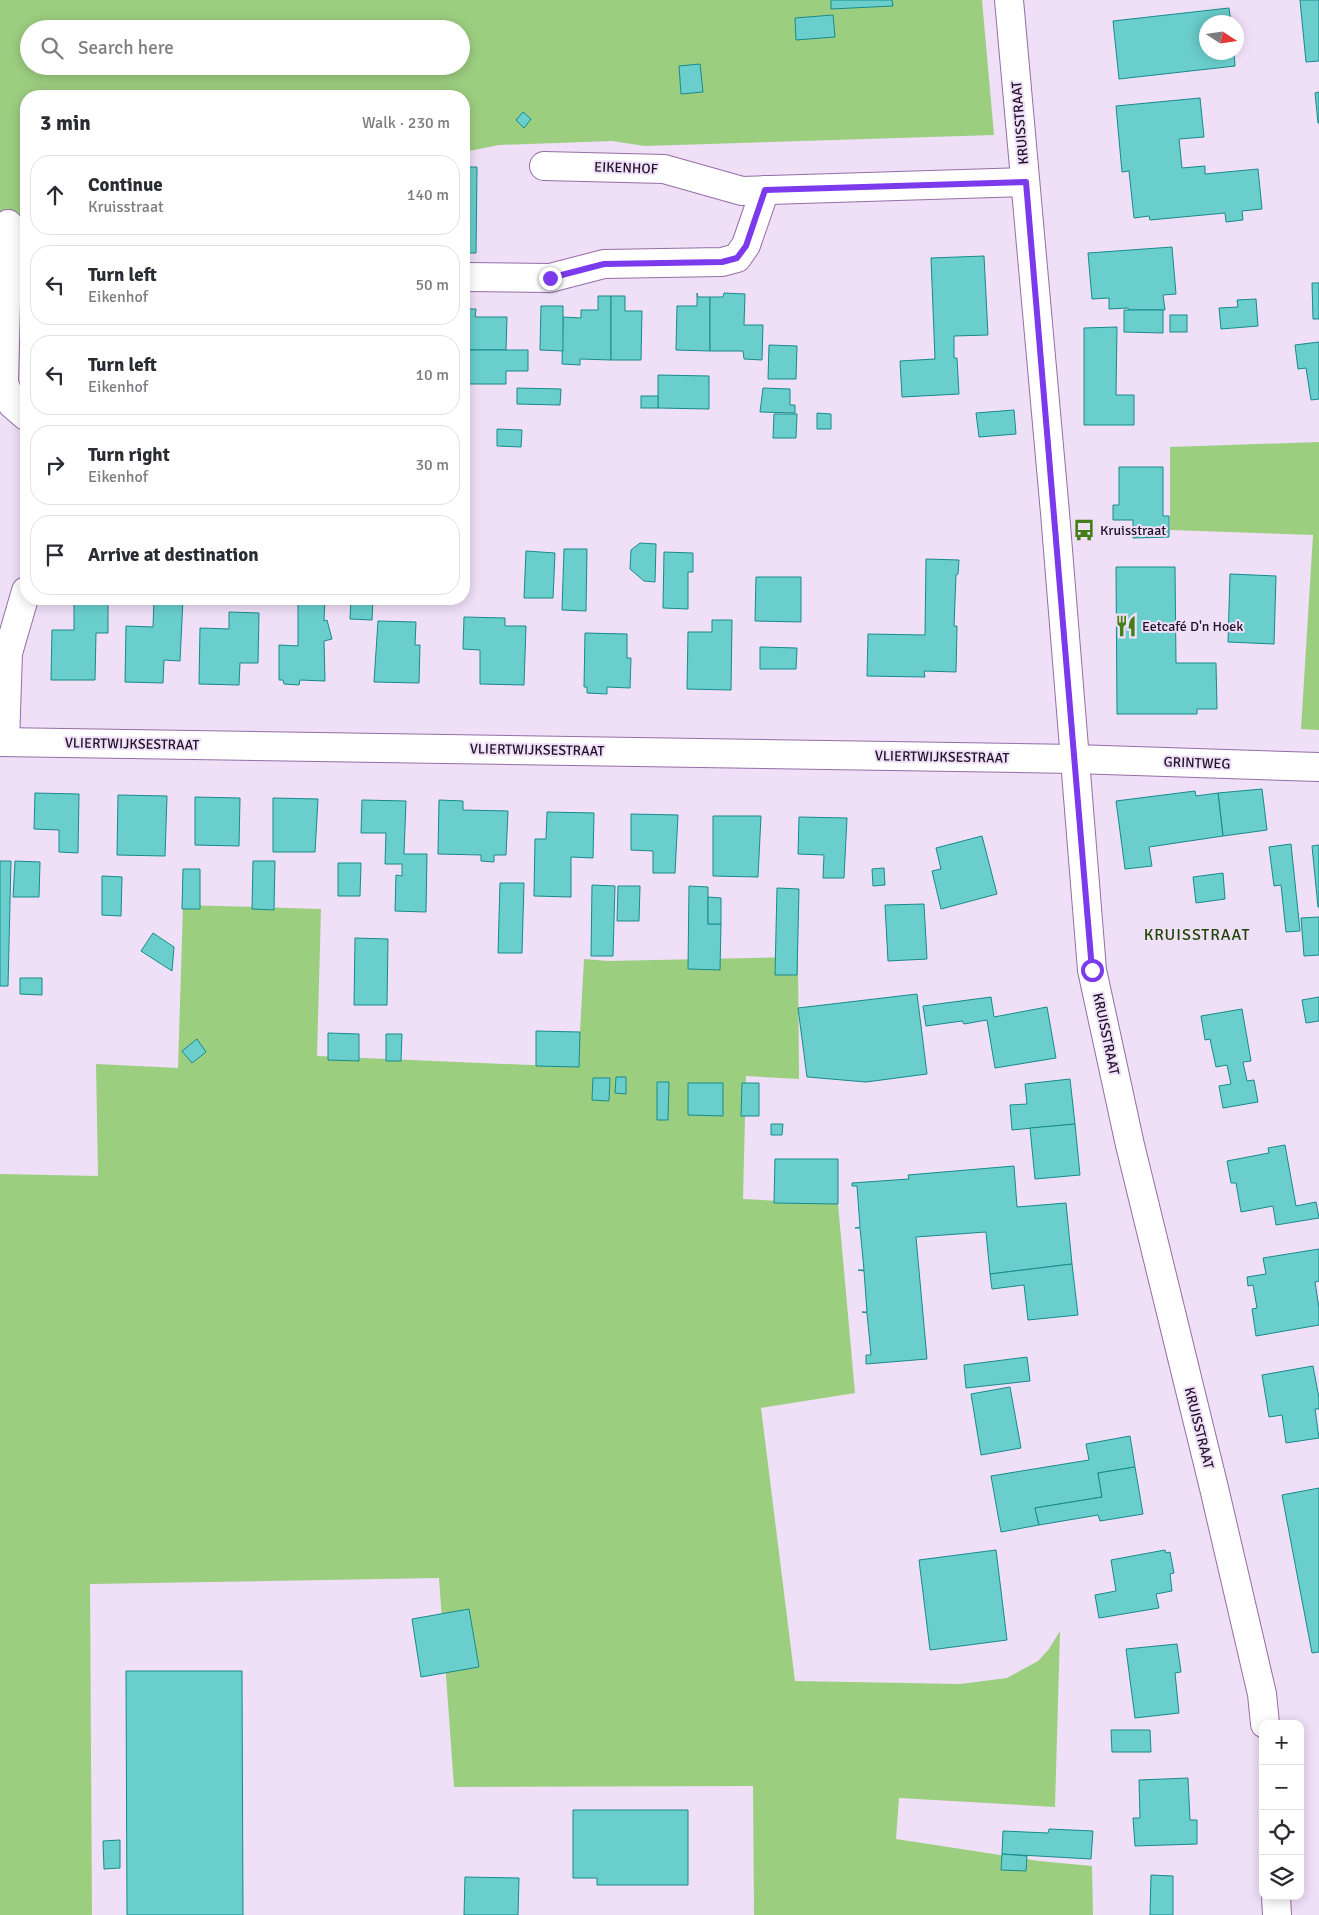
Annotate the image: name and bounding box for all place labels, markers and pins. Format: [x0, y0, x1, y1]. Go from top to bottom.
bus stop icon: Kruisstraat [1071, 517, 1097, 543]
place label: Kruisstraat [1100, 522, 1166, 539]
restaurant icon: Eetcafé D'n Hoek [1113, 613, 1139, 639]
place label: Eetcafé D'n Hoek [1142, 618, 1243, 635]

